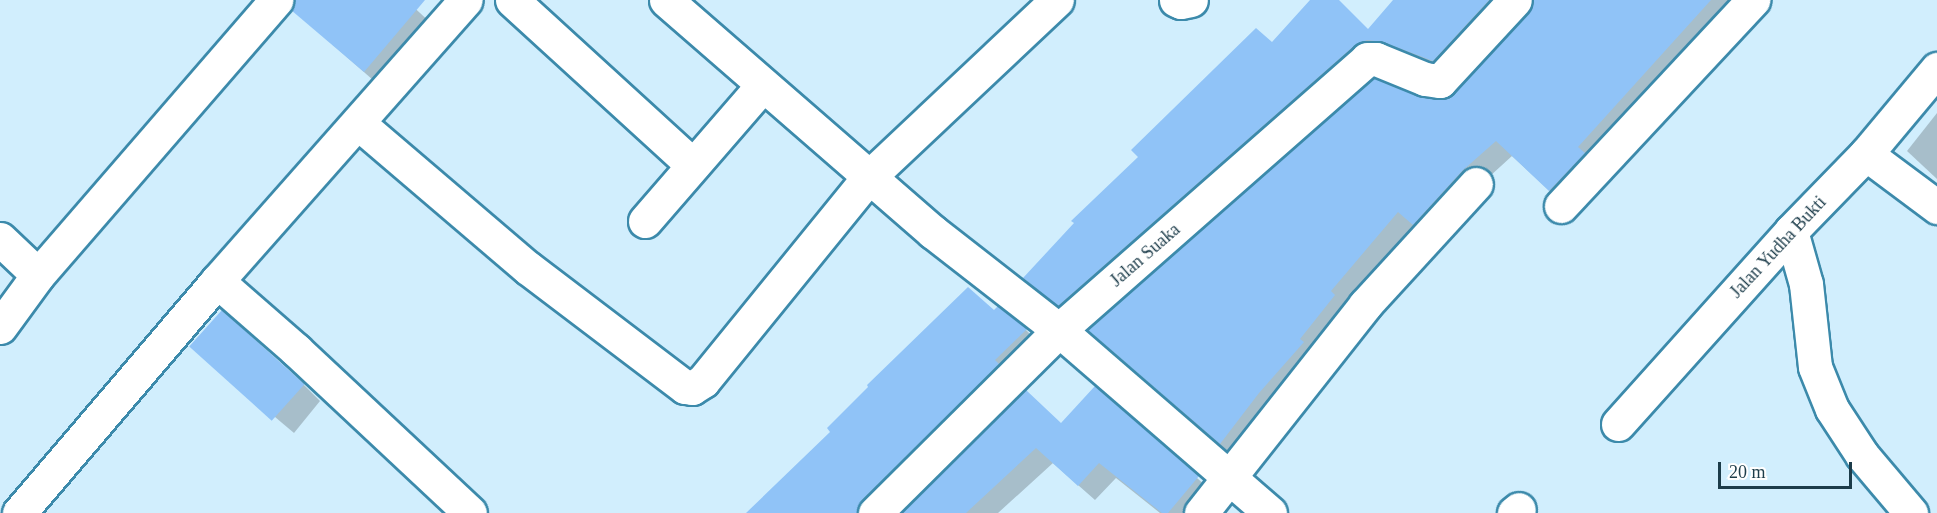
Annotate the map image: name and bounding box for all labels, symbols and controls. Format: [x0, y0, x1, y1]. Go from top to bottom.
street label: Jalan Yudha Bukti [1725, 191, 1831, 303]
street label: Jalan Suaka [1106, 219, 1184, 291]
scale bar [1721, 450, 1854, 488]
text: 20 m [1729, 462, 1766, 482]

